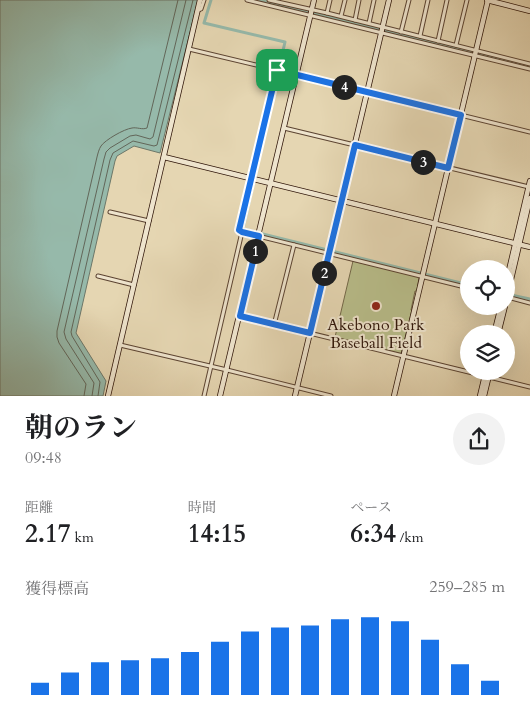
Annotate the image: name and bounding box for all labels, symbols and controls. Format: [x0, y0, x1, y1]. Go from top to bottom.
pin [256, 49, 298, 91]
icon: arrive [263, 56, 291, 84]
pin: 4 [332, 74, 356, 100]
text: 4 [341, 78, 348, 97]
pin: 3 [410, 150, 436, 174]
text: 3 [420, 153, 427, 172]
pin: 1 [242, 238, 268, 264]
text: 1 [252, 242, 259, 261]
pin: 2 [312, 260, 336, 286]
map controls [460, 260, 515, 380]
button: locate [460, 260, 515, 315]
text: 2 [321, 264, 328, 283]
marker: Akebono Park Baseball Field [370, 300, 382, 312]
place label: Akebono Park Baseball Field [327, 314, 425, 354]
button: layers [460, 325, 515, 380]
text: 朝のラン [25, 409, 137, 447]
button: share [453, 413, 505, 465]
text: 09:48 [25, 447, 62, 469]
text: 距離 [25, 498, 53, 517]
text: 時間 [188, 498, 216, 517]
text: ペース [350, 498, 392, 517]
text: 2.17 [25, 517, 71, 551]
text: 14:15 [188, 517, 246, 551]
text: 6:34 [350, 517, 396, 551]
text: km [71, 528, 94, 547]
text: /km [396, 528, 424, 547]
text: 259–285 m [429, 576, 505, 598]
text: 獲得標高 [25, 578, 89, 600]

